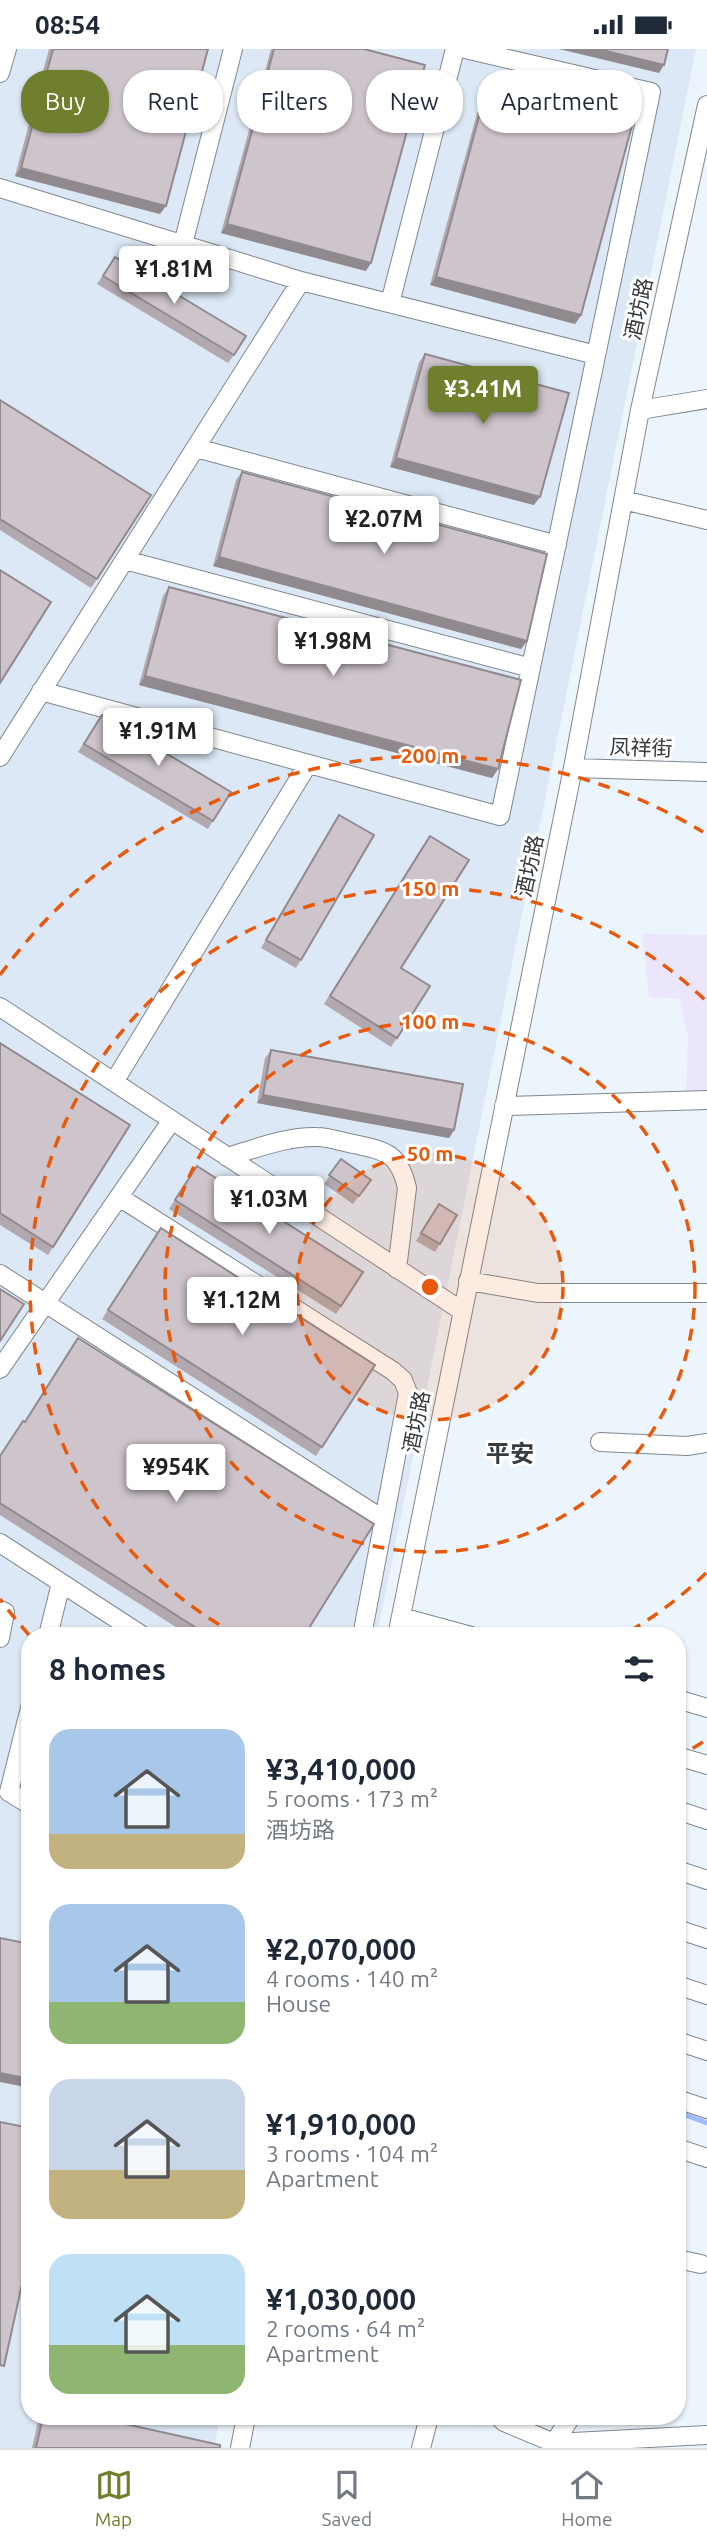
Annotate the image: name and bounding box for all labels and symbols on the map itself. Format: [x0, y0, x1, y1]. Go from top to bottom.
pin: ¥1.81M [117, 247, 231, 306]
street label: 酒坊路 [620, 275, 656, 342]
pin: ¥3.41M [426, 367, 540, 426]
pin: ¥2.07M [327, 497, 441, 556]
pin: ¥1.98M [276, 619, 390, 678]
pin: ¥1.91M [101, 709, 215, 768]
street label: 凤祥街 [609, 734, 673, 760]
text: 200 m [401, 743, 459, 767]
street label: 酒坊路 [511, 832, 547, 899]
text: 150 m [401, 876, 459, 900]
text: 100 m [401, 1009, 459, 1033]
text: 50 m [407, 1141, 453, 1165]
pin: ¥1.03M [212, 1177, 326, 1236]
centre of rings [418, 1275, 442, 1299]
pin: ¥1.12M [185, 1277, 299, 1337]
street label: 酒坊路 [398, 1389, 434, 1455]
district label: 平安 [486, 1440, 534, 1467]
pin: ¥954K [127, 1445, 225, 1504]

